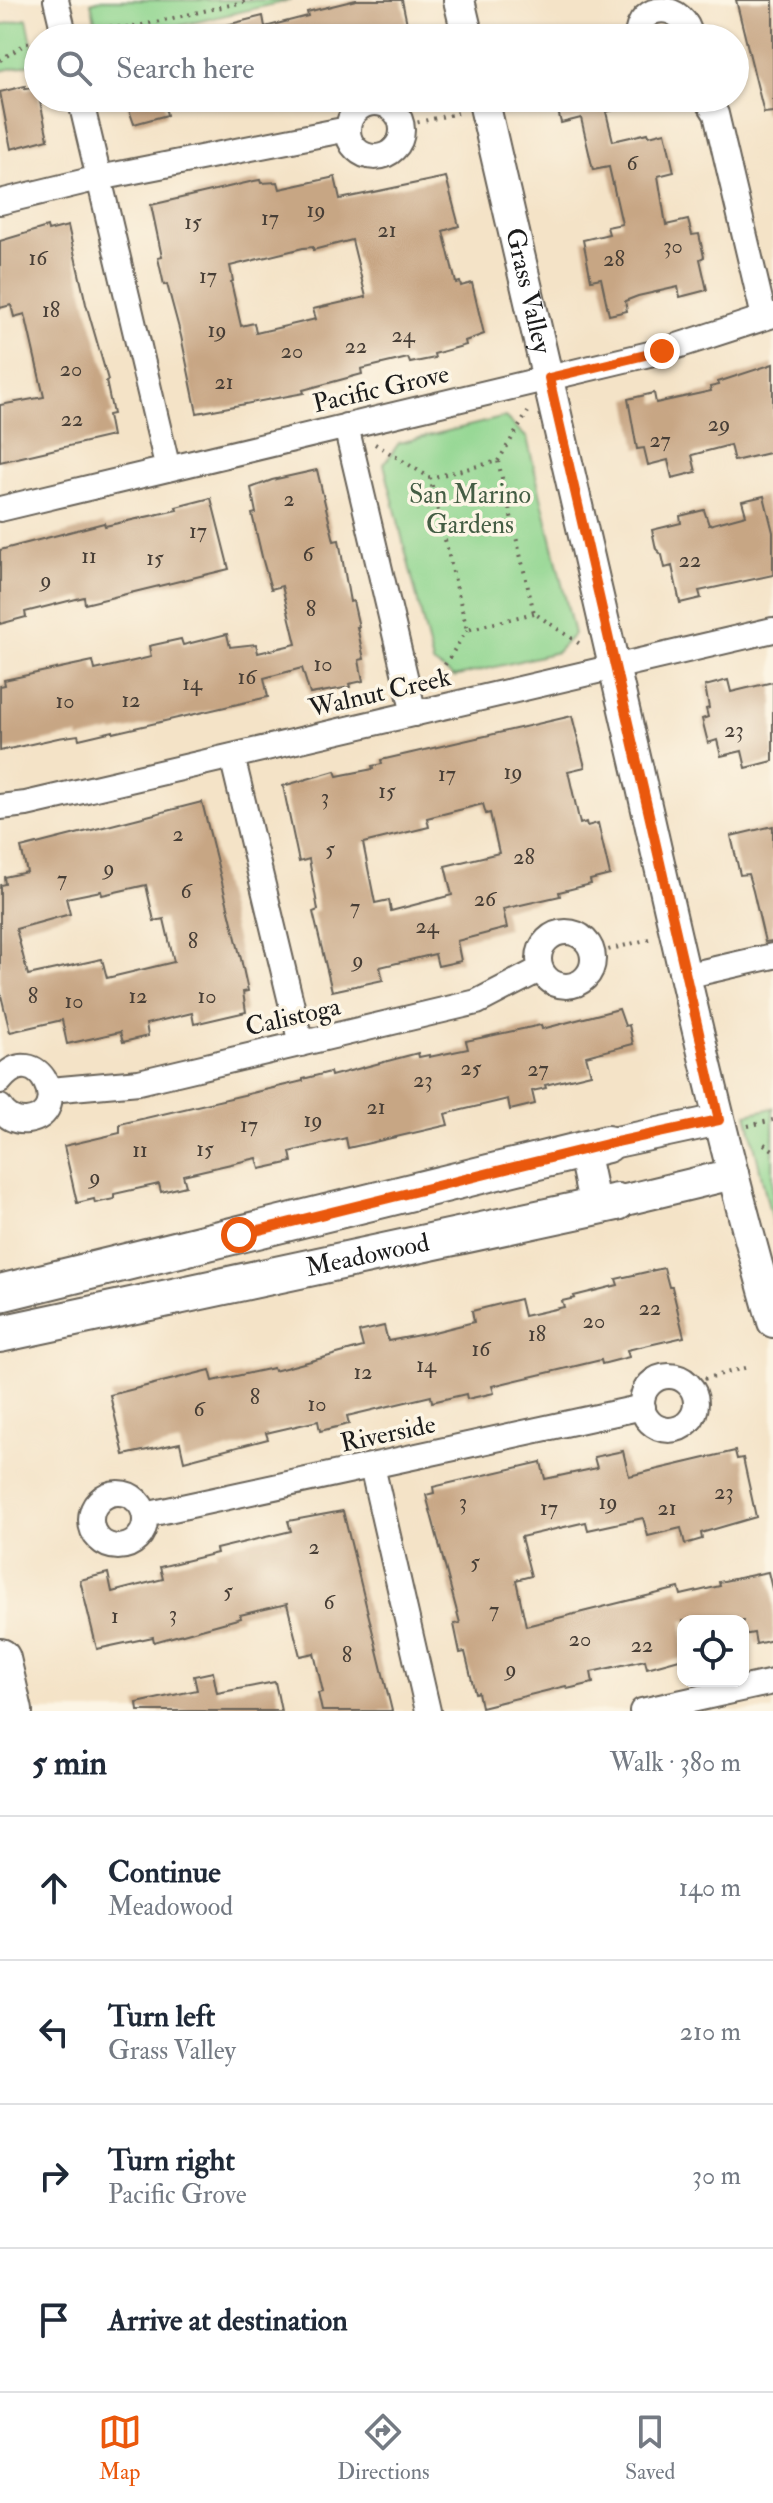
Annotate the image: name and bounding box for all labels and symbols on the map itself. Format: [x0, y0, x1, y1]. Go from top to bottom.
house number: 6 [626, 149, 639, 177]
house number: 19 [306, 196, 326, 224]
house number: 17 [261, 204, 279, 232]
house number: 15 [184, 208, 202, 236]
house number: 21 [377, 216, 397, 244]
street label: Grass Valley [498, 225, 558, 357]
house number: 30 [663, 232, 683, 260]
house number: 16 [29, 244, 49, 272]
house number: 28 [603, 245, 625, 273]
house number: 17 [199, 262, 217, 290]
house number: 18 [42, 296, 60, 324]
house number: 19 [207, 316, 227, 344]
house number: 24 [391, 321, 416, 349]
house number: 22 [345, 332, 367, 360]
route end [644, 333, 680, 369]
house number: 20 [281, 337, 303, 365]
house number: 20 [60, 355, 82, 383]
street label: Pacific Grove [310, 358, 452, 420]
house number: 21 [214, 368, 234, 396]
house number: 22 [61, 405, 83, 433]
house number: 29 [708, 410, 730, 438]
house number: 27 [649, 426, 671, 454]
park label: San Marino Gardens [409, 479, 531, 541]
house number: 2 [283, 485, 295, 513]
house number: 17 [189, 517, 207, 545]
house number: 6 [302, 540, 315, 568]
house number: 11 [81, 542, 97, 570]
house number: 15 [146, 544, 164, 572]
house number: 22 [679, 546, 701, 574]
house number: 9 [38, 566, 52, 594]
house number: 8 [306, 595, 316, 623]
house number: 10 [313, 650, 333, 678]
street label: Walnut Creek [305, 661, 455, 725]
house number: 16 [238, 663, 258, 691]
house number: 14 [182, 669, 203, 697]
house number: 12 [121, 686, 141, 714]
house number: 10 [55, 687, 75, 715]
house number: 23 [724, 716, 744, 744]
house number: 19 [503, 758, 523, 786]
house number: 17 [438, 760, 456, 788]
house number: 15 [378, 777, 396, 805]
house number: 3 [321, 783, 329, 811]
house number: 2 [172, 820, 184, 848]
house number: 5 [325, 835, 335, 863]
house number: 28 [513, 843, 535, 871]
house number: 9 [101, 854, 115, 882]
house number: 7 [57, 865, 67, 893]
house number: 6 [180, 877, 193, 905]
house number: 26 [474, 885, 498, 913]
house number: 7 [350, 893, 360, 921]
house number: 24 [415, 912, 440, 940]
house number: 8 [188, 927, 198, 955]
house number: 9 [350, 946, 364, 974]
house number: 8 [28, 982, 38, 1010]
house number: 12 [128, 982, 148, 1010]
house number: 10 [197, 982, 217, 1010]
house number: 10 [64, 987, 84, 1015]
street label: Calistoga [242, 990, 344, 1043]
house number: 25 [461, 1054, 482, 1082]
house number: 27 [527, 1055, 549, 1083]
house number: 23 [413, 1066, 433, 1094]
house number: 21 [366, 1093, 386, 1121]
house number: 19 [303, 1106, 323, 1134]
house number: 17 [240, 1111, 258, 1139]
house number: 15 [196, 1135, 214, 1163]
house number: 11 [132, 1136, 148, 1164]
house number: 9 [87, 1163, 101, 1191]
route start [221, 1217, 257, 1253]
street label: Meadowood [303, 1227, 432, 1284]
house number: 22 [639, 1294, 661, 1322]
house number: 20 [583, 1307, 605, 1335]
house number: 18 [528, 1320, 546, 1348]
house number: 16 [472, 1335, 492, 1363]
house number: 14 [416, 1351, 437, 1379]
house number: 12 [353, 1358, 373, 1386]
house number: 8 [250, 1383, 260, 1411]
house number: 10 [307, 1390, 327, 1418]
house number: 6 [193, 1395, 206, 1423]
street label: Riverside [338, 1408, 439, 1460]
house number: 23 [714, 1478, 734, 1506]
house number: 3 [459, 1488, 467, 1516]
house number: 19 [598, 1488, 618, 1516]
house number: 17 [540, 1494, 558, 1522]
house number: 21 [657, 1494, 677, 1522]
house number: 2 [308, 1533, 320, 1561]
house number: 5 [470, 1548, 480, 1576]
house number: 5 [223, 1577, 233, 1605]
house number: 6 [323, 1588, 336, 1616]
house number: 7 [489, 1596, 499, 1624]
house number: 3 [169, 1600, 177, 1628]
house number: 1 [111, 1602, 119, 1630]
house number: 20 [569, 1625, 591, 1653]
house number: 22 [631, 1631, 653, 1659]
house number: 8 [342, 1641, 352, 1669]
house number: 9 [503, 1655, 517, 1683]

